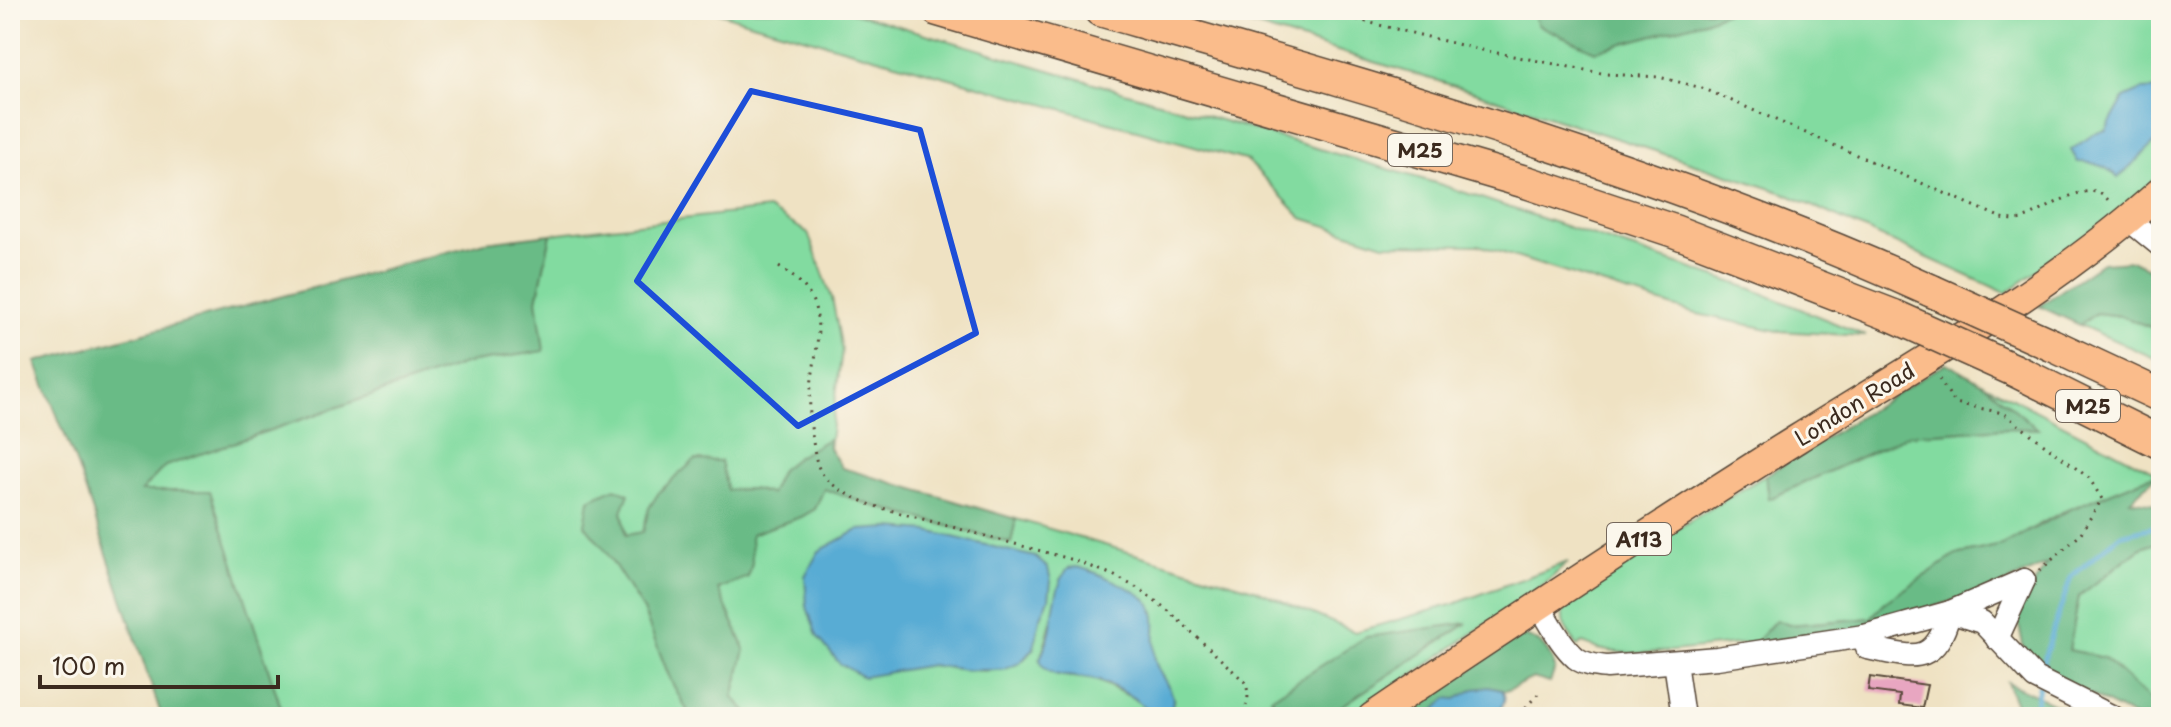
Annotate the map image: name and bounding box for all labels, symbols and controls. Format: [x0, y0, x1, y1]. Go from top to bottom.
road number: M25 [1388, 134, 1452, 166]
street label: London Road [1787, 353, 1921, 453]
road number: M25 [2056, 390, 2120, 422]
road number: A113 [1607, 523, 1671, 555]
scale bar [40, 639, 278, 689]
text: 100 m [52, 647, 125, 683]

